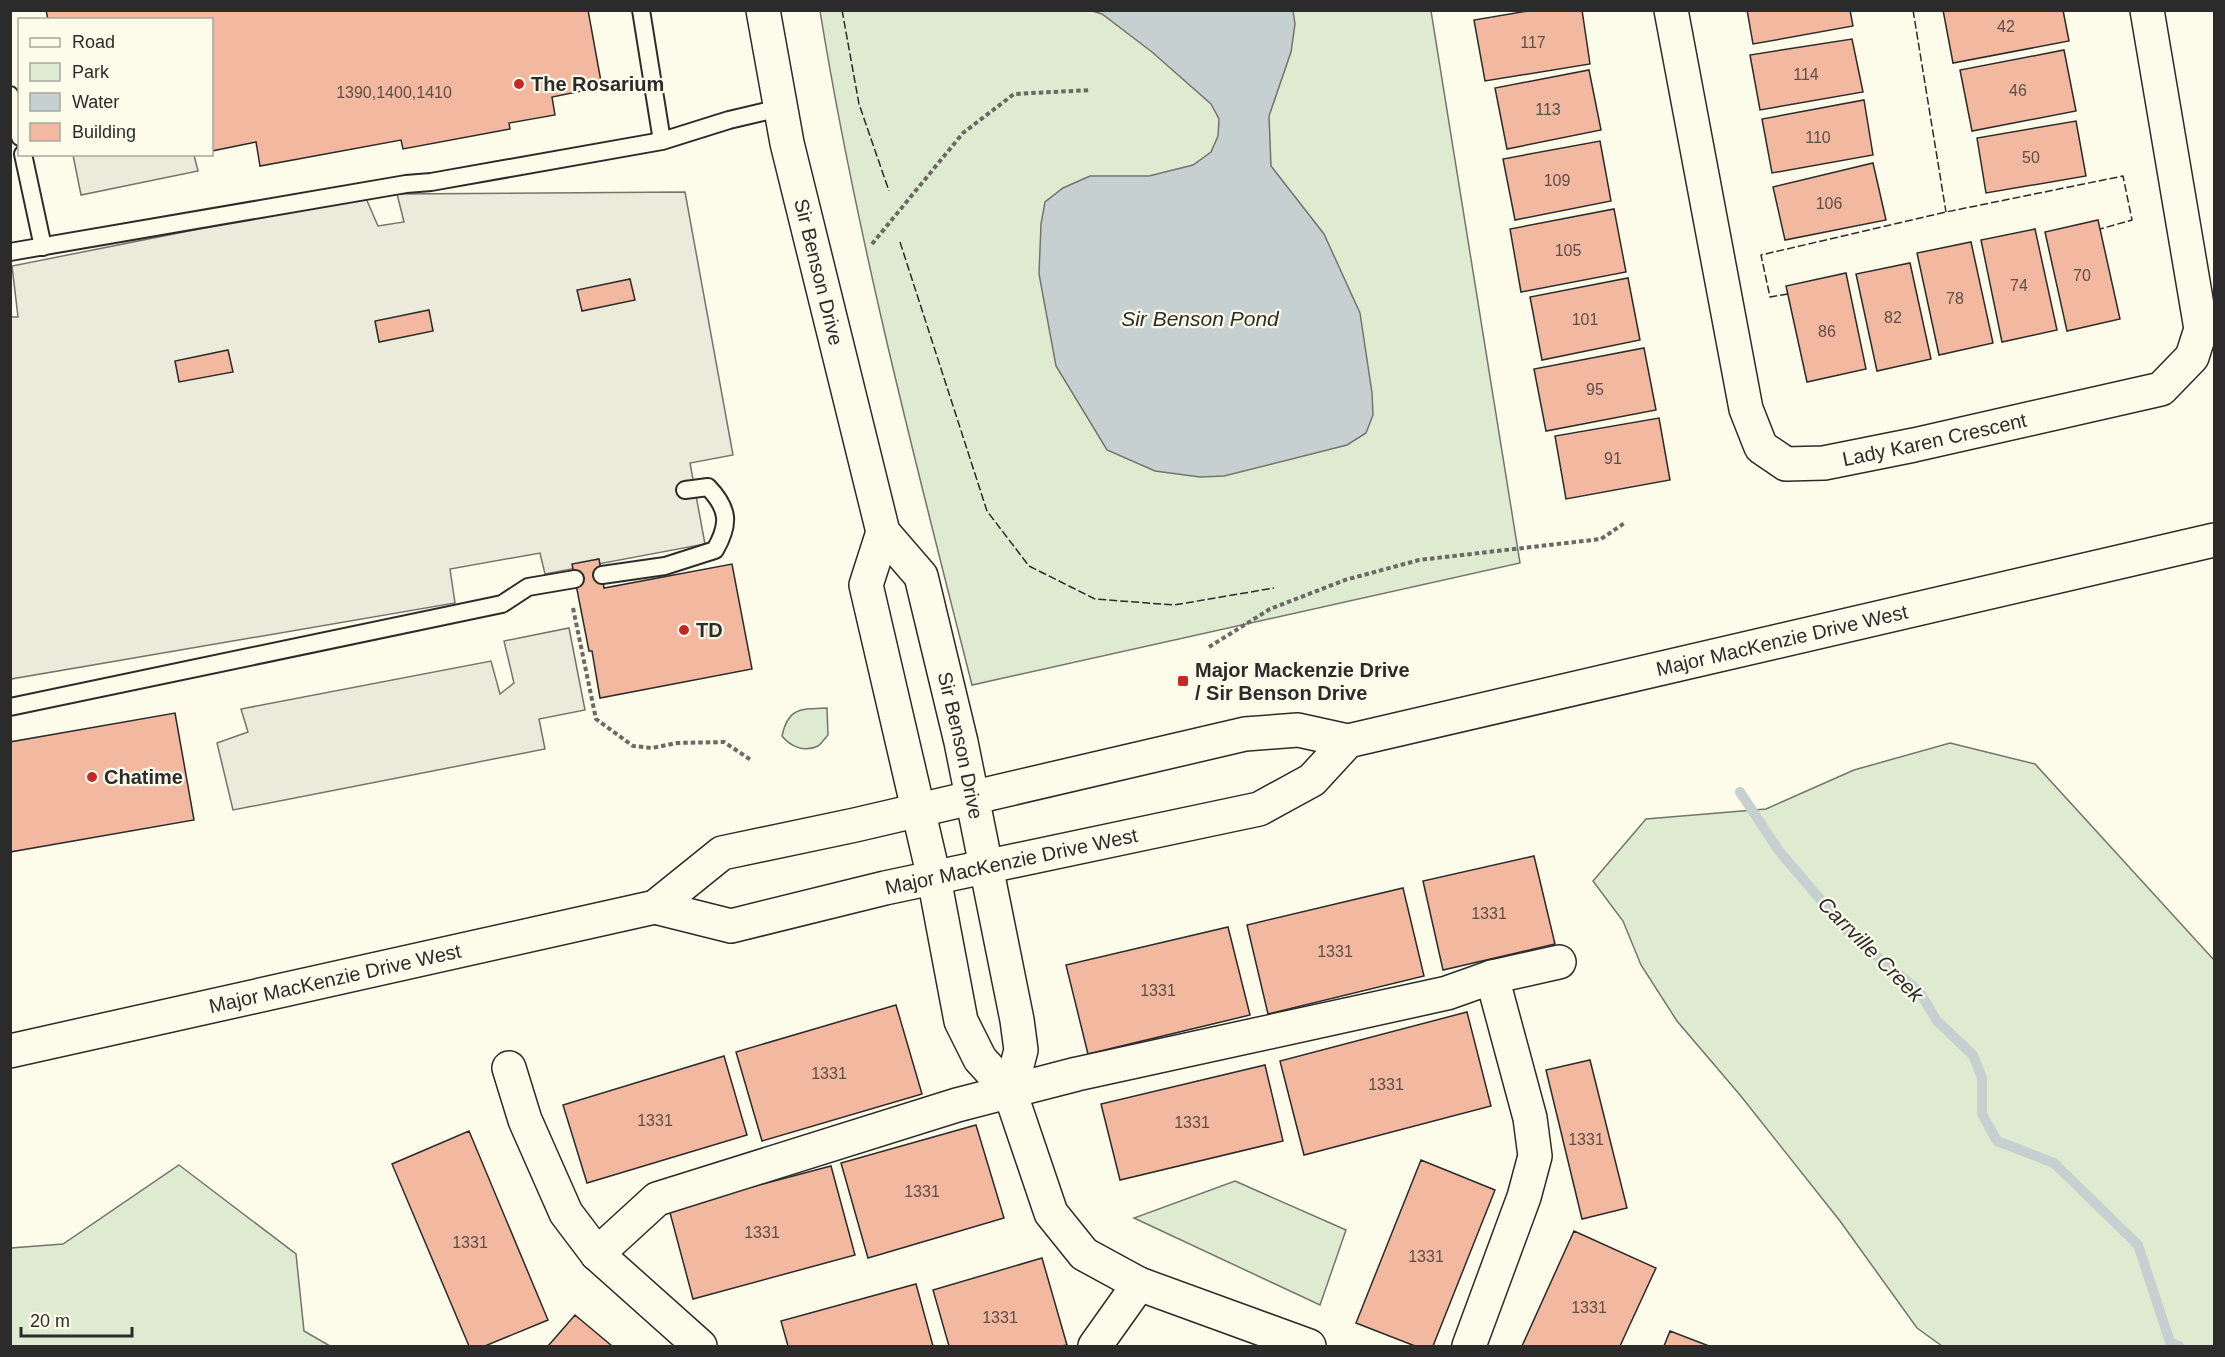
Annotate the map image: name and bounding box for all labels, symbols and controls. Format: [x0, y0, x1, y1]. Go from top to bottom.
legend [18, 18, 213, 156]
house number: 42 [1997, 18, 2015, 35]
text: Road [72, 32, 115, 52]
house number: 117 [1520, 34, 1546, 51]
text: Park [72, 62, 110, 82]
house number: 114 [1793, 66, 1819, 83]
place label: The Rosarium [531, 73, 664, 95]
marker: The Rosarium [512, 77, 526, 91]
house number: 46 [2009, 82, 2027, 99]
house number: 1390,1400,1410 [336, 84, 452, 101]
text: Water [72, 92, 119, 112]
house number: 113 [1535, 101, 1561, 118]
text: Building [72, 122, 136, 142]
house number: 110 [1805, 129, 1831, 146]
house number: 50 [2022, 149, 2040, 166]
house number: 109 [1544, 172, 1570, 189]
house number: 106 [1816, 195, 1842, 212]
street label: Sir Benson Drive [790, 196, 847, 348]
house number: 105 [1555, 242, 1581, 259]
house number: 70 [2073, 267, 2091, 284]
house number: 74 [2010, 277, 2028, 294]
house number: 78 [1946, 290, 1964, 307]
water label: Sir Benson Pond [1121, 307, 1280, 330]
house number: 82 [1884, 309, 1902, 326]
house number: 101 [1572, 311, 1598, 328]
house number: 86 [1818, 323, 1836, 340]
house number: 95 [1586, 381, 1604, 398]
street label: Lady Karen Crescent [1840, 409, 2029, 470]
house number: 91 [1604, 450, 1622, 467]
street label: Major MacKenzie Drive West [1654, 600, 1910, 680]
place label: TD [696, 619, 723, 641]
marker: TD [677, 623, 691, 637]
place label: Major Mackenzie Drive / Sir Benson Drive [1195, 659, 1410, 704]
street label: Sir Benson Drive [933, 670, 987, 821]
marker: Major Mackenzie Drive / Sir Benson Drive [1176, 674, 1190, 688]
place label: Chatime [104, 766, 183, 788]
marker: Chatime [85, 770, 99, 784]
street label: Major MacKenzie Drive West [883, 824, 1140, 899]
water label: Carrville Creek [1814, 892, 1929, 1007]
house number: 1331 [1471, 905, 1507, 922]
street label: Major MacKenzie Drive West [207, 940, 464, 1017]
house number: 1331 [1317, 943, 1353, 960]
house number: 1331 [1140, 982, 1176, 999]
house number: 1331 [811, 1065, 847, 1082]
house number: 1331 [1368, 1076, 1404, 1093]
house number: 1331 [637, 1112, 673, 1129]
house number: 1331 [1174, 1114, 1210, 1131]
house number: 1331 [1568, 1131, 1604, 1148]
house number: 1331 [904, 1183, 940, 1200]
house number: 1331 [744, 1224, 780, 1241]
house number: 1331 [452, 1234, 488, 1251]
house number: 1331 [1408, 1248, 1444, 1265]
house number: 1331 [1571, 1299, 1607, 1316]
scale bar [21, 1300, 132, 1338]
house number: 1331 [982, 1309, 1018, 1326]
text: 20 m [30, 1311, 70, 1331]

